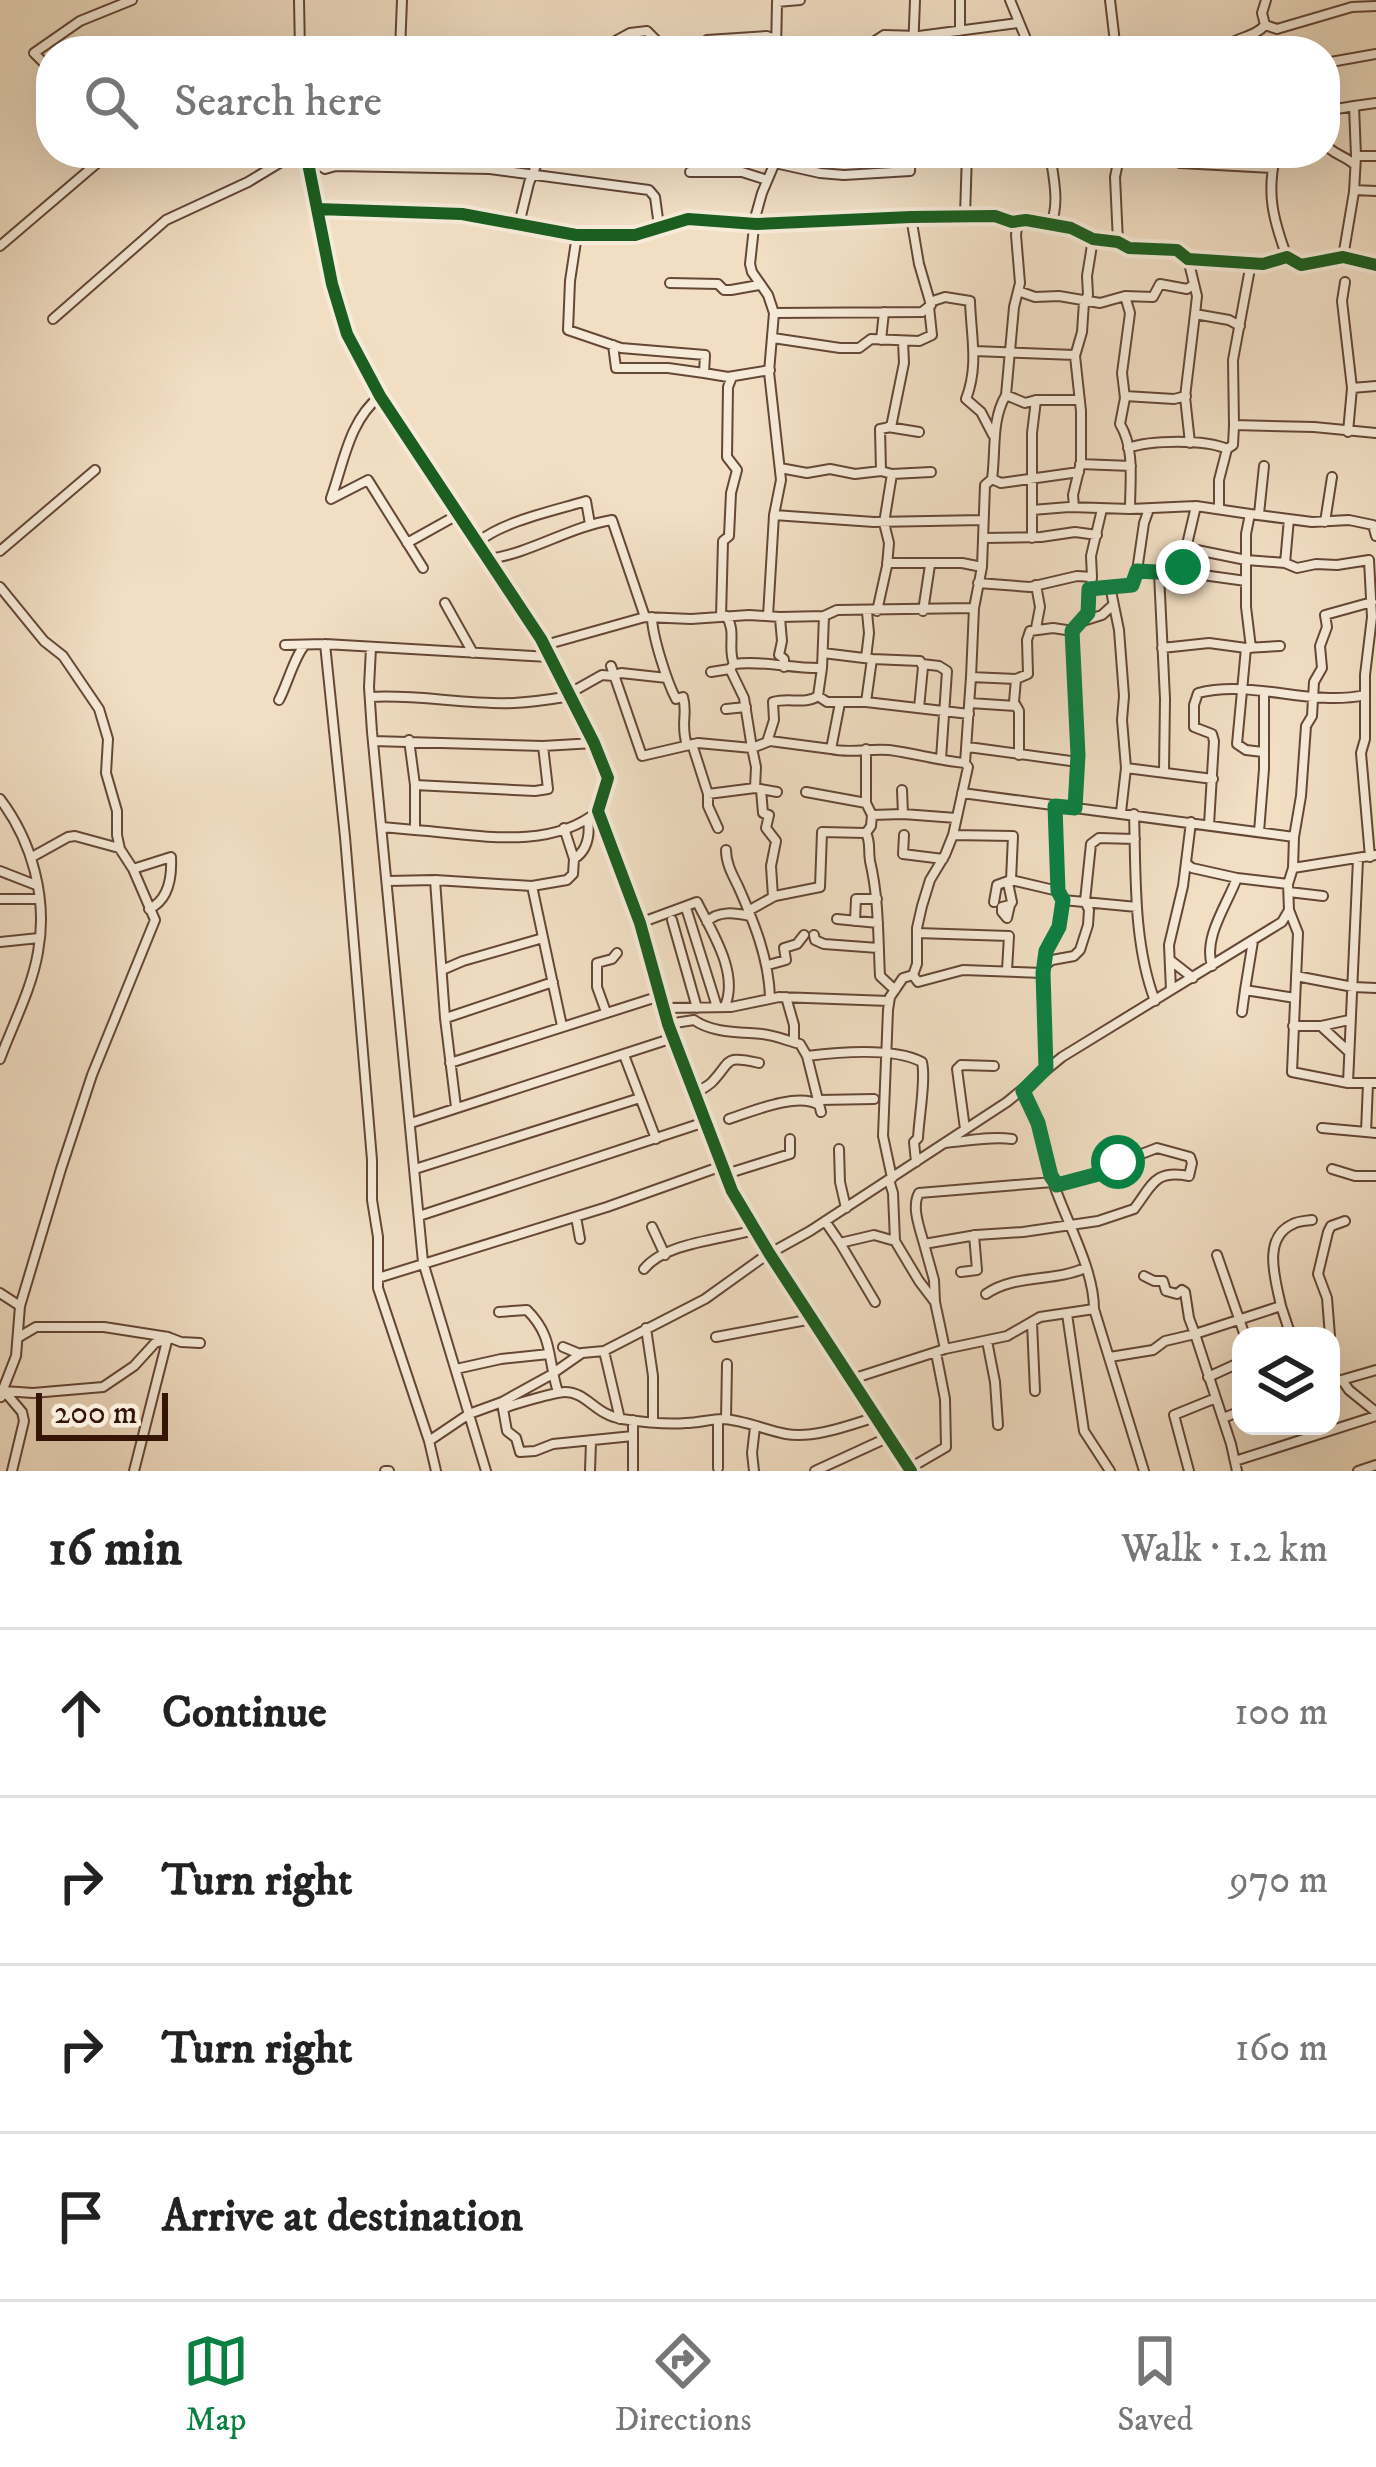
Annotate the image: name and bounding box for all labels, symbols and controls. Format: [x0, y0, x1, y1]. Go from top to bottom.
search box [36, 36, 1340, 168]
icon: search [78, 69, 144, 135]
text: Search here [174, 74, 382, 130]
route end [1156, 540, 1210, 594]
route start [1091, 1135, 1145, 1189]
map controls [1232, 1327, 1340, 1435]
button: layers [1232, 1327, 1340, 1435]
scale bar [36, 1387, 168, 1440]
text: 200 m [54, 1393, 138, 1434]
text: 16 min [48, 1517, 182, 1581]
text: Walk · 1.2 km [1121, 1525, 1328, 1574]
icon: ahead [48, 1680, 114, 1746]
text: Continue [162, 1685, 327, 1741]
text: 100 m [1234, 1688, 1328, 1737]
icon: right [48, 1848, 114, 1914]
text: Turn right [162, 1853, 352, 1909]
text: 970 m [1229, 1856, 1328, 1905]
icon: right [48, 2016, 114, 2082]
text: Turn right [162, 2021, 352, 2077]
text: 160 m [1235, 2024, 1328, 2073]
icon: arrive [48, 2184, 114, 2250]
text: Arrive at destination [162, 2189, 523, 2245]
tab: Map [183, 2328, 249, 2441]
tab: Directions [615, 2328, 751, 2441]
tab: Saved [1117, 2328, 1193, 2441]

